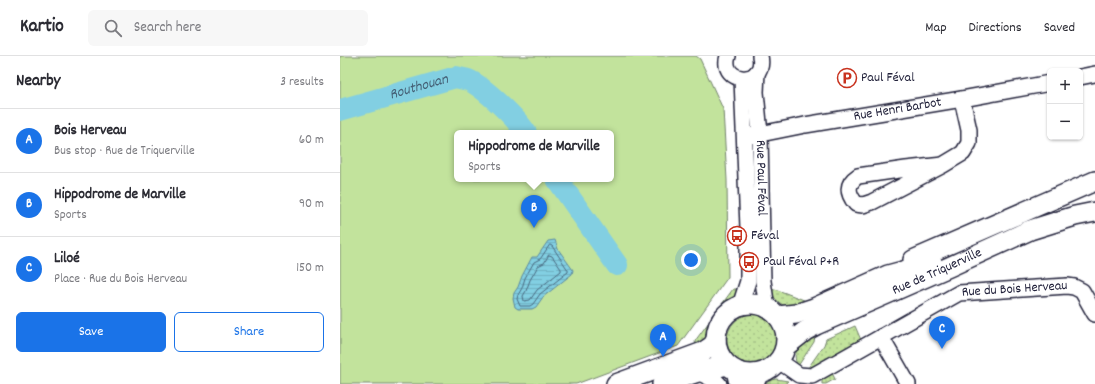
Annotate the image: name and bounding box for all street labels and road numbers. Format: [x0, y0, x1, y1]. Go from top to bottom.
street label: Rue Henri Barbot [852, 93, 943, 127]
street label: Rue Paul Féval [750, 140, 772, 217]
street label: Rue de Triquerville [889, 243, 985, 301]
street label: Rue du Bois Herveau [961, 276, 1068, 303]

